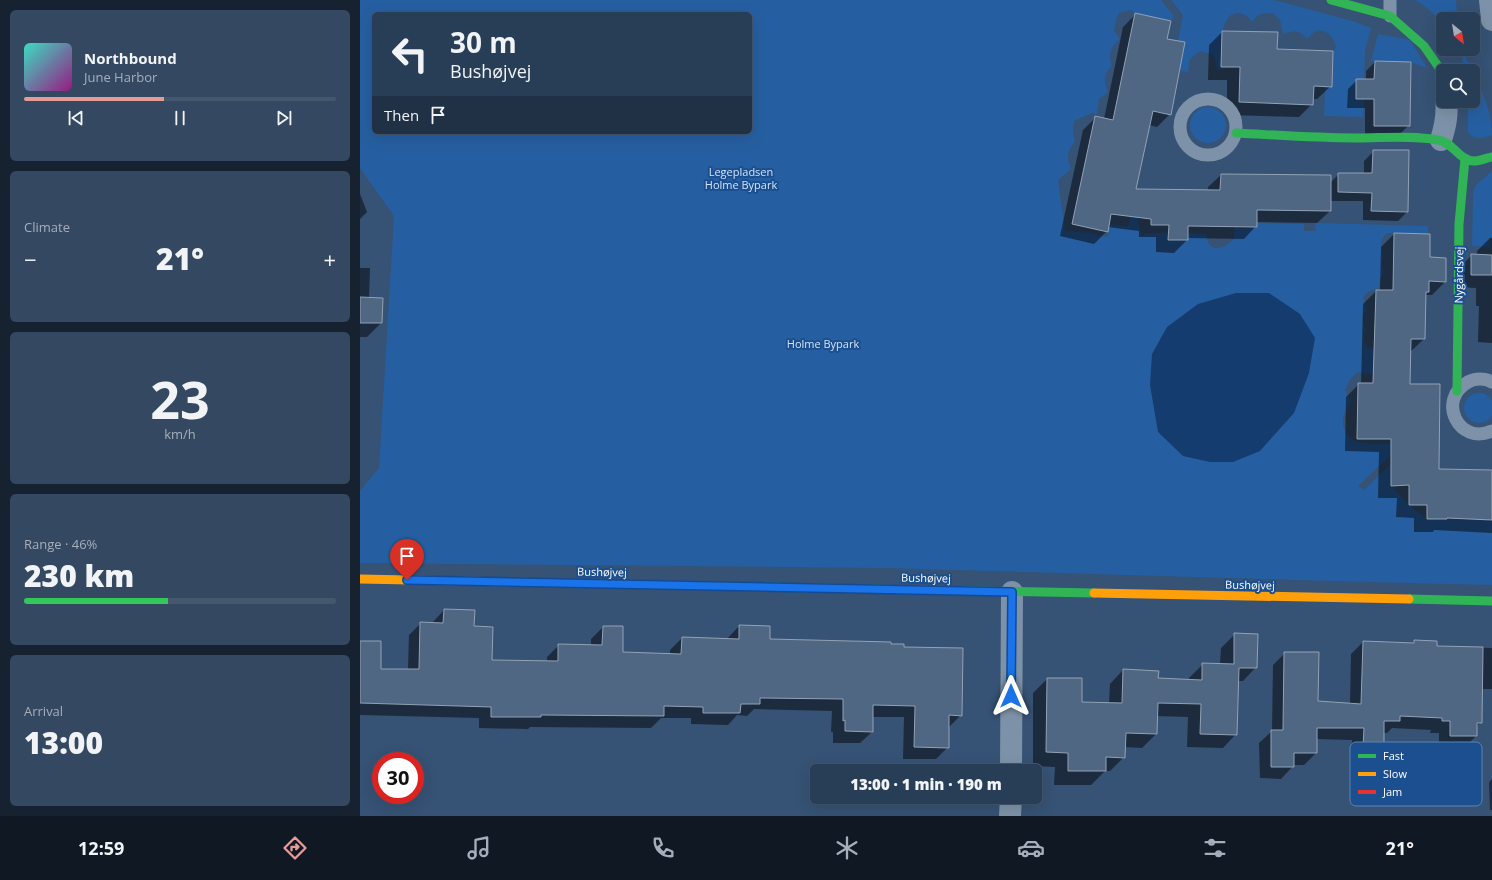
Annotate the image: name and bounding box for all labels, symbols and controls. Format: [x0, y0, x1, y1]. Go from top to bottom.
north arrow [1436, 12, 1480, 56]
map controls [1436, 12, 1480, 108]
text: 30 m [450, 23, 517, 61]
icon: left [384, 28, 436, 80]
text: Northbound [84, 48, 177, 68]
text: Bushøjvej [450, 59, 531, 83]
button: search [1436, 64, 1480, 108]
text: June Harbor [84, 68, 157, 86]
icon: arrive [427, 104, 449, 126]
text: Then [384, 105, 419, 125]
icon: previous [65, 107, 87, 129]
icon: pause [169, 107, 191, 129]
icon: next [273, 107, 295, 129]
park label: Legepladsen Holme Bypark [705, 164, 777, 192]
text: Climate [24, 218, 70, 236]
text: 21° [156, 238, 204, 279]
text: − [24, 244, 37, 274]
text: + [323, 244, 336, 274]
street label: Nygårdsvej [1451, 246, 1466, 304]
park label: Holme Bypark [787, 336, 859, 351]
text: 23 [150, 363, 210, 434]
text: km/h [164, 425, 196, 443]
text: Range · 46% [24, 535, 97, 553]
pin [390, 539, 424, 580]
icon: arrive [396, 545, 418, 567]
text: 230 km [24, 555, 134, 596]
street label: Bushøjvej [577, 564, 627, 579]
street label: Bushøjvej [901, 570, 951, 585]
street label: Bushøjvej [1225, 577, 1275, 592]
position arrow [990, 675, 1032, 717]
text: Arrival [24, 702, 63, 720]
text: 13:00 [24, 722, 103, 763]
legend [1350, 742, 1482, 806]
text: Fast [1383, 748, 1404, 763]
speed limit sign: 30 [372, 752, 424, 804]
text: Slow [1383, 766, 1407, 781]
text: 13:00 · 1 min · 190 m [850, 774, 1002, 794]
text: Jam [1382, 784, 1402, 799]
icon: directions [281, 834, 309, 862]
icon: music [465, 834, 493, 862]
icon: phone [649, 834, 677, 862]
icon: climate [833, 834, 861, 862]
icon: car [1017, 834, 1045, 862]
icon: filters [1201, 834, 1229, 862]
text: 12:59 [78, 836, 124, 860]
text: 21° [1386, 836, 1414, 860]

